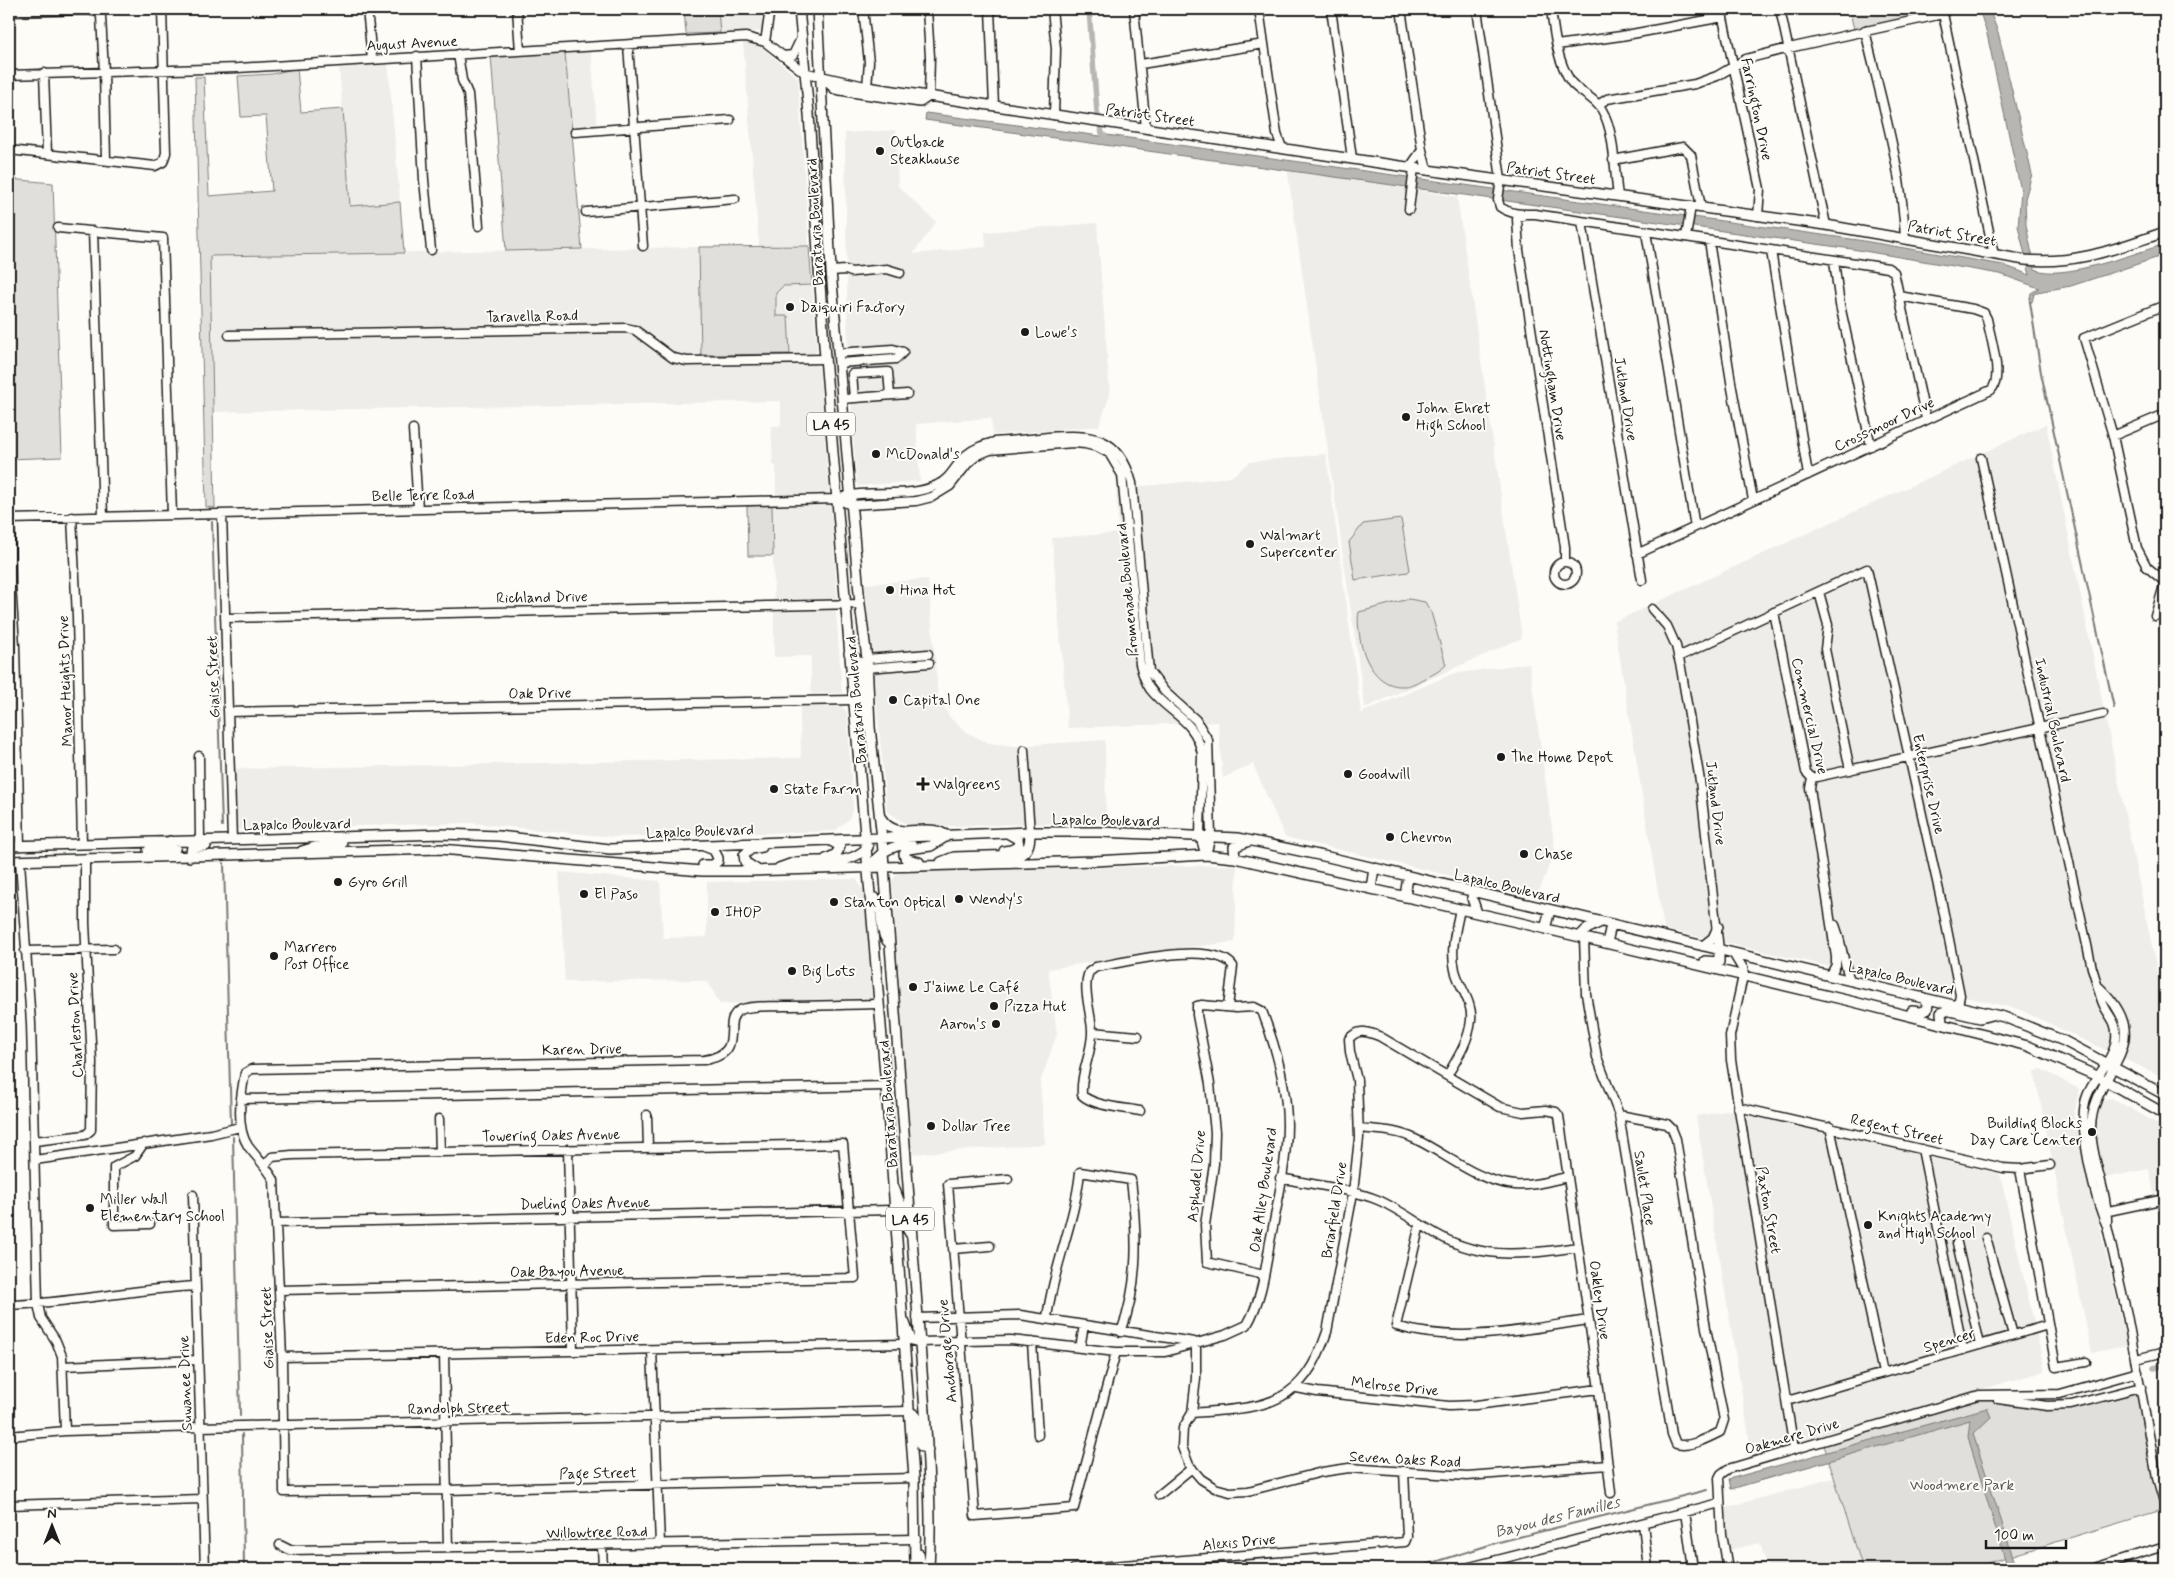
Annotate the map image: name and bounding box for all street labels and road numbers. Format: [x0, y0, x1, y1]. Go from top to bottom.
street label: August Avenue [366, 32, 458, 56]
street label: Farrington Drive [1734, 56, 1777, 163]
street label: Patriot Street [1104, 100, 1196, 132]
street label: Barataria Boulevard [803, 158, 829, 286]
street label: Patriot Street [1505, 158, 1597, 190]
street label: Patriot Street [1906, 216, 1998, 252]
street label: Taravella Road [486, 306, 578, 328]
street label: Nottingham Drive [1532, 328, 1571, 443]
street label: Jutland Drive [1609, 356, 1642, 443]
street label: Crossmoor Drive [1831, 393, 1938, 457]
road number: LA 45 [807, 412, 855, 436]
street label: Belle Terre Road [371, 485, 475, 507]
street label: Promenade Boulevard [1112, 522, 1144, 658]
street label: Richland Drive [496, 587, 588, 609]
street label: Manor Heights Drive [54, 615, 78, 747]
street label: Giaise Street [203, 635, 225, 719]
street label: Barataria Boulevard [841, 635, 873, 764]
street label: Commercial Drive [1786, 656, 1832, 777]
street label: Industrial Boulevard [2029, 656, 2075, 784]
street label: Oak Drive [508, 683, 572, 705]
street label: Enterprise Drive [1907, 732, 1949, 836]
street label: Jutland Drive [1700, 760, 1730, 847]
street label: Lapalco Boulevard [1052, 810, 1160, 832]
street label: Lapalco Boulevard [243, 814, 351, 836]
street label: Lapalco Boulevard [646, 820, 754, 844]
street label: Lapalco Boulevard [1452, 865, 1562, 909]
street label: Lapalco Boulevard [1846, 957, 1956, 1001]
street label: Charleston Drive [63, 971, 89, 1079]
street label: Karen Drive [542, 1039, 622, 1061]
street label: Barataria Boulevard [875, 1039, 903, 1168]
street label: Regent Street [1848, 1110, 1945, 1151]
street label: Towering Oaks Avenue [482, 1125, 620, 1148]
street label: Oak Alley Boulevard [1245, 1126, 1283, 1254]
street label: Asphodel Drive [1183, 1129, 1211, 1223]
street label: Saulet Place [1628, 1149, 1660, 1227]
street label: Briarfield Drive [1317, 1160, 1353, 1260]
street label: Paxton Street [1750, 1165, 1786, 1256]
street label: Dueling Oaks Avenue [520, 1193, 650, 1216]
road number: LA 45 [886, 1208, 934, 1230]
street label: Oakley Drive [1584, 1259, 1614, 1341]
street label: Oak Bayou Avenue [510, 1261, 624, 1283]
street label: Giaise Street [257, 1286, 279, 1370]
street label: Anchorage Drive [933, 1298, 963, 1404]
street label: Spencer [1921, 1323, 1978, 1358]
street label: Eden Roc Drive [545, 1327, 640, 1349]
street label: Suwanee Drive [174, 1335, 198, 1431]
street label: Melrose Drive [1350, 1372, 1440, 1402]
street label: Randolph Street [407, 1398, 511, 1420]
street label: Oakmere Drive [1743, 1414, 1842, 1460]
street label: Seven Oaks Road [1349, 1447, 1461, 1473]
street label: Page Street [559, 1463, 637, 1486]
street label: Willowtree Road [546, 1522, 648, 1544]
street label: Alexis Drive [1202, 1530, 1277, 1556]

